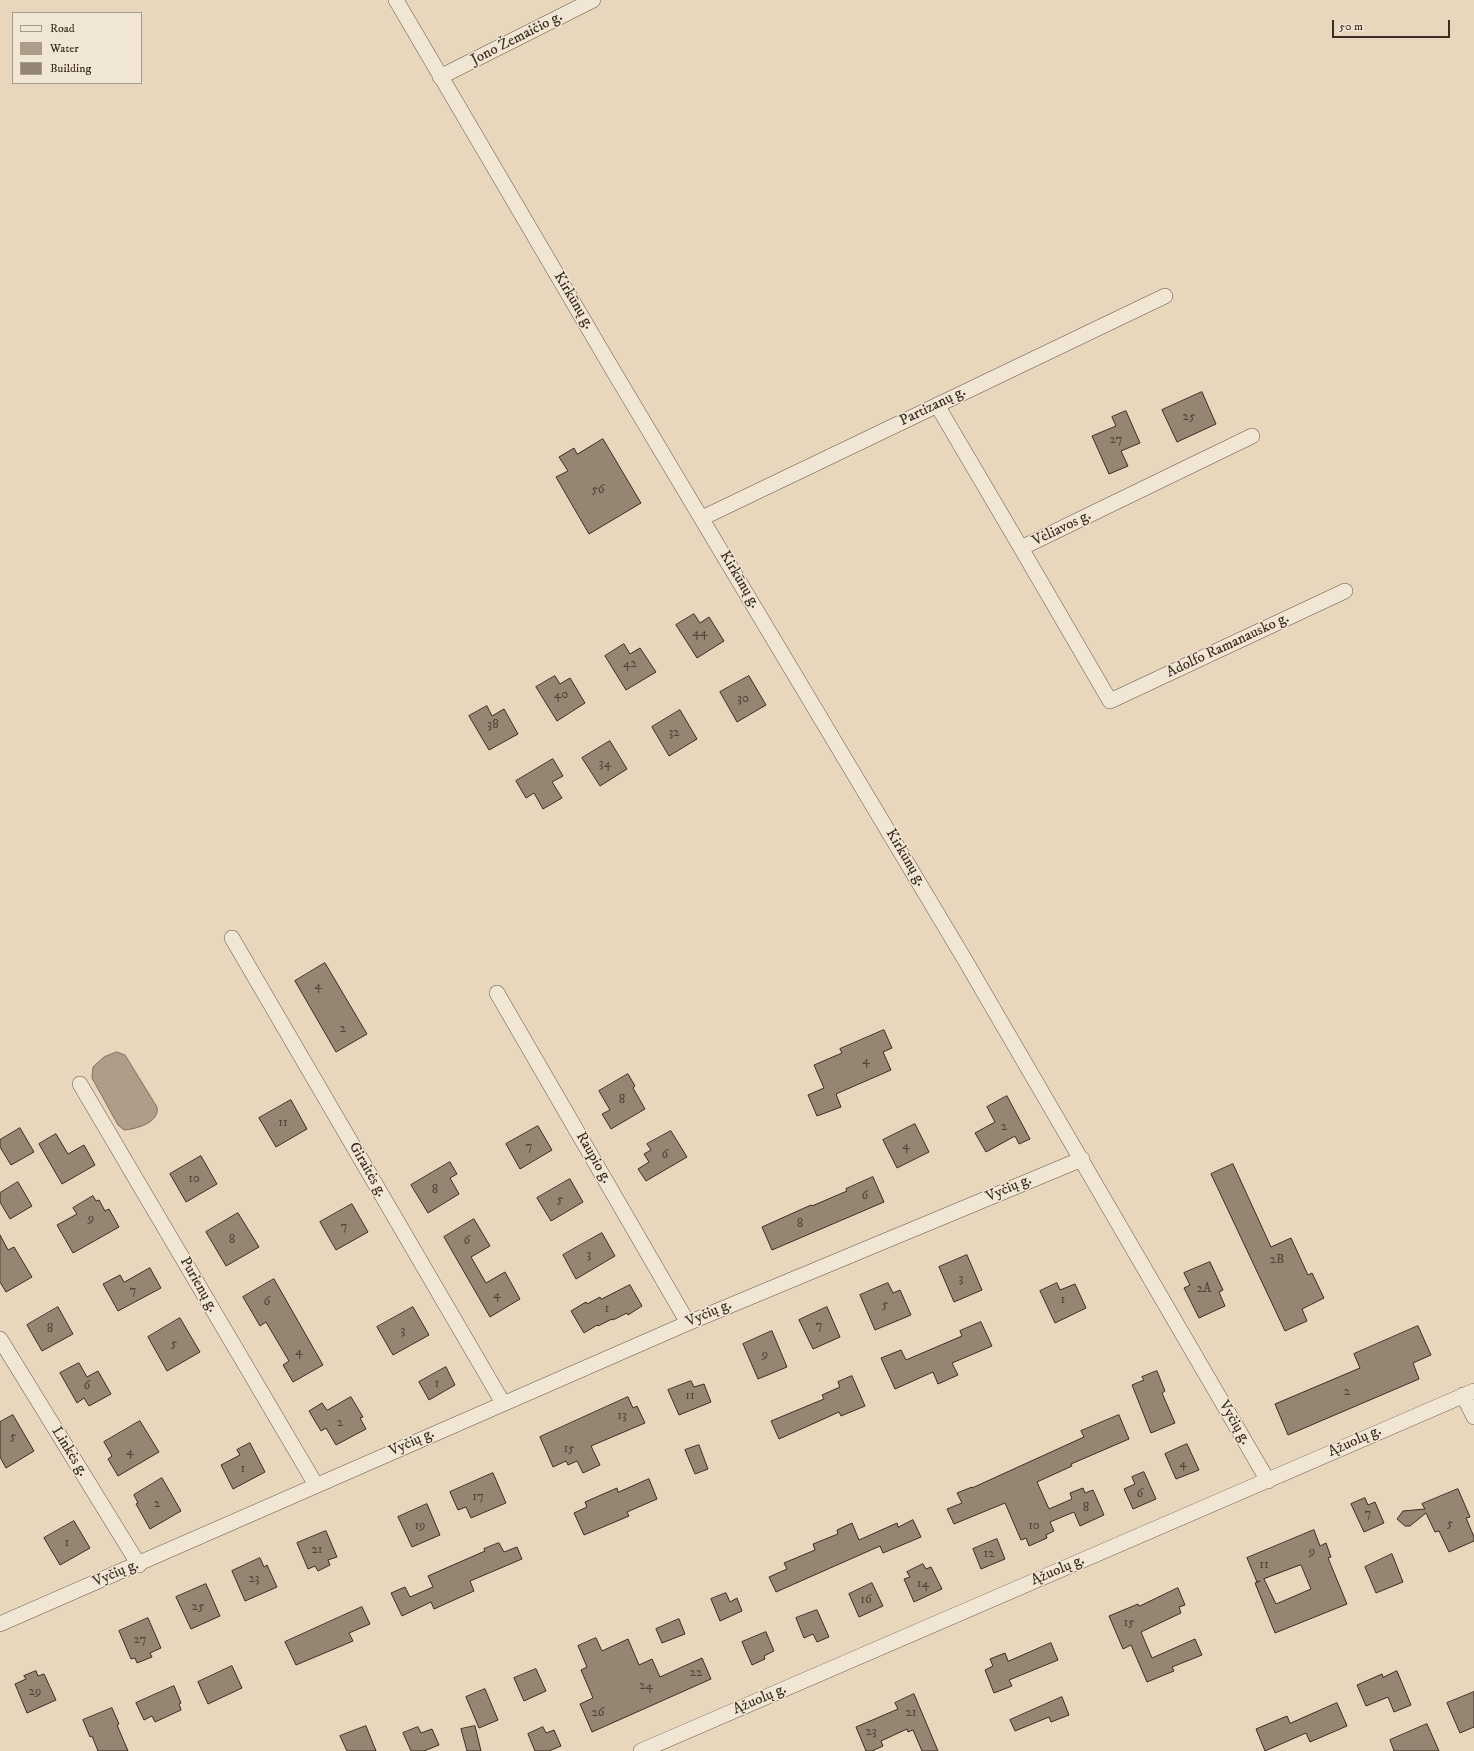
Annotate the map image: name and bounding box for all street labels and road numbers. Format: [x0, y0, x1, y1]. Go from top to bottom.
street label: Jono Žemaičio g. [468, 8, 566, 70]
street label: Kirkūnų g. [549, 269, 597, 333]
street label: Partizanų g. [897, 383, 969, 431]
street label: Vėliavos g. [1030, 507, 1094, 551]
street label: Kirkūnų g. [715, 548, 763, 612]
street label: Adolfo Ramanausko g. [1164, 610, 1292, 682]
street label: Kirkūnų g. [881, 826, 929, 890]
street label: Raupio g. [571, 1129, 615, 1187]
street label: Giraitės g. [344, 1139, 390, 1201]
street label: Vyčių g. [983, 1171, 1035, 1207]
street label: Purienų g. [175, 1254, 221, 1316]
street label: Vyčių g. [683, 1296, 735, 1332]
street label: Vyčių g. [1214, 1398, 1254, 1448]
street label: Ąžuolų g. [1326, 1422, 1384, 1462]
street label: Linkės g. [47, 1424, 91, 1480]
street label: Vyčių g. [387, 1425, 437, 1461]
street label: Ąžuolų g. [1029, 1552, 1087, 1590]
street label: Vyčių g. [90, 1556, 142, 1592]
street label: Ąžuolų g. [731, 1681, 789, 1719]

